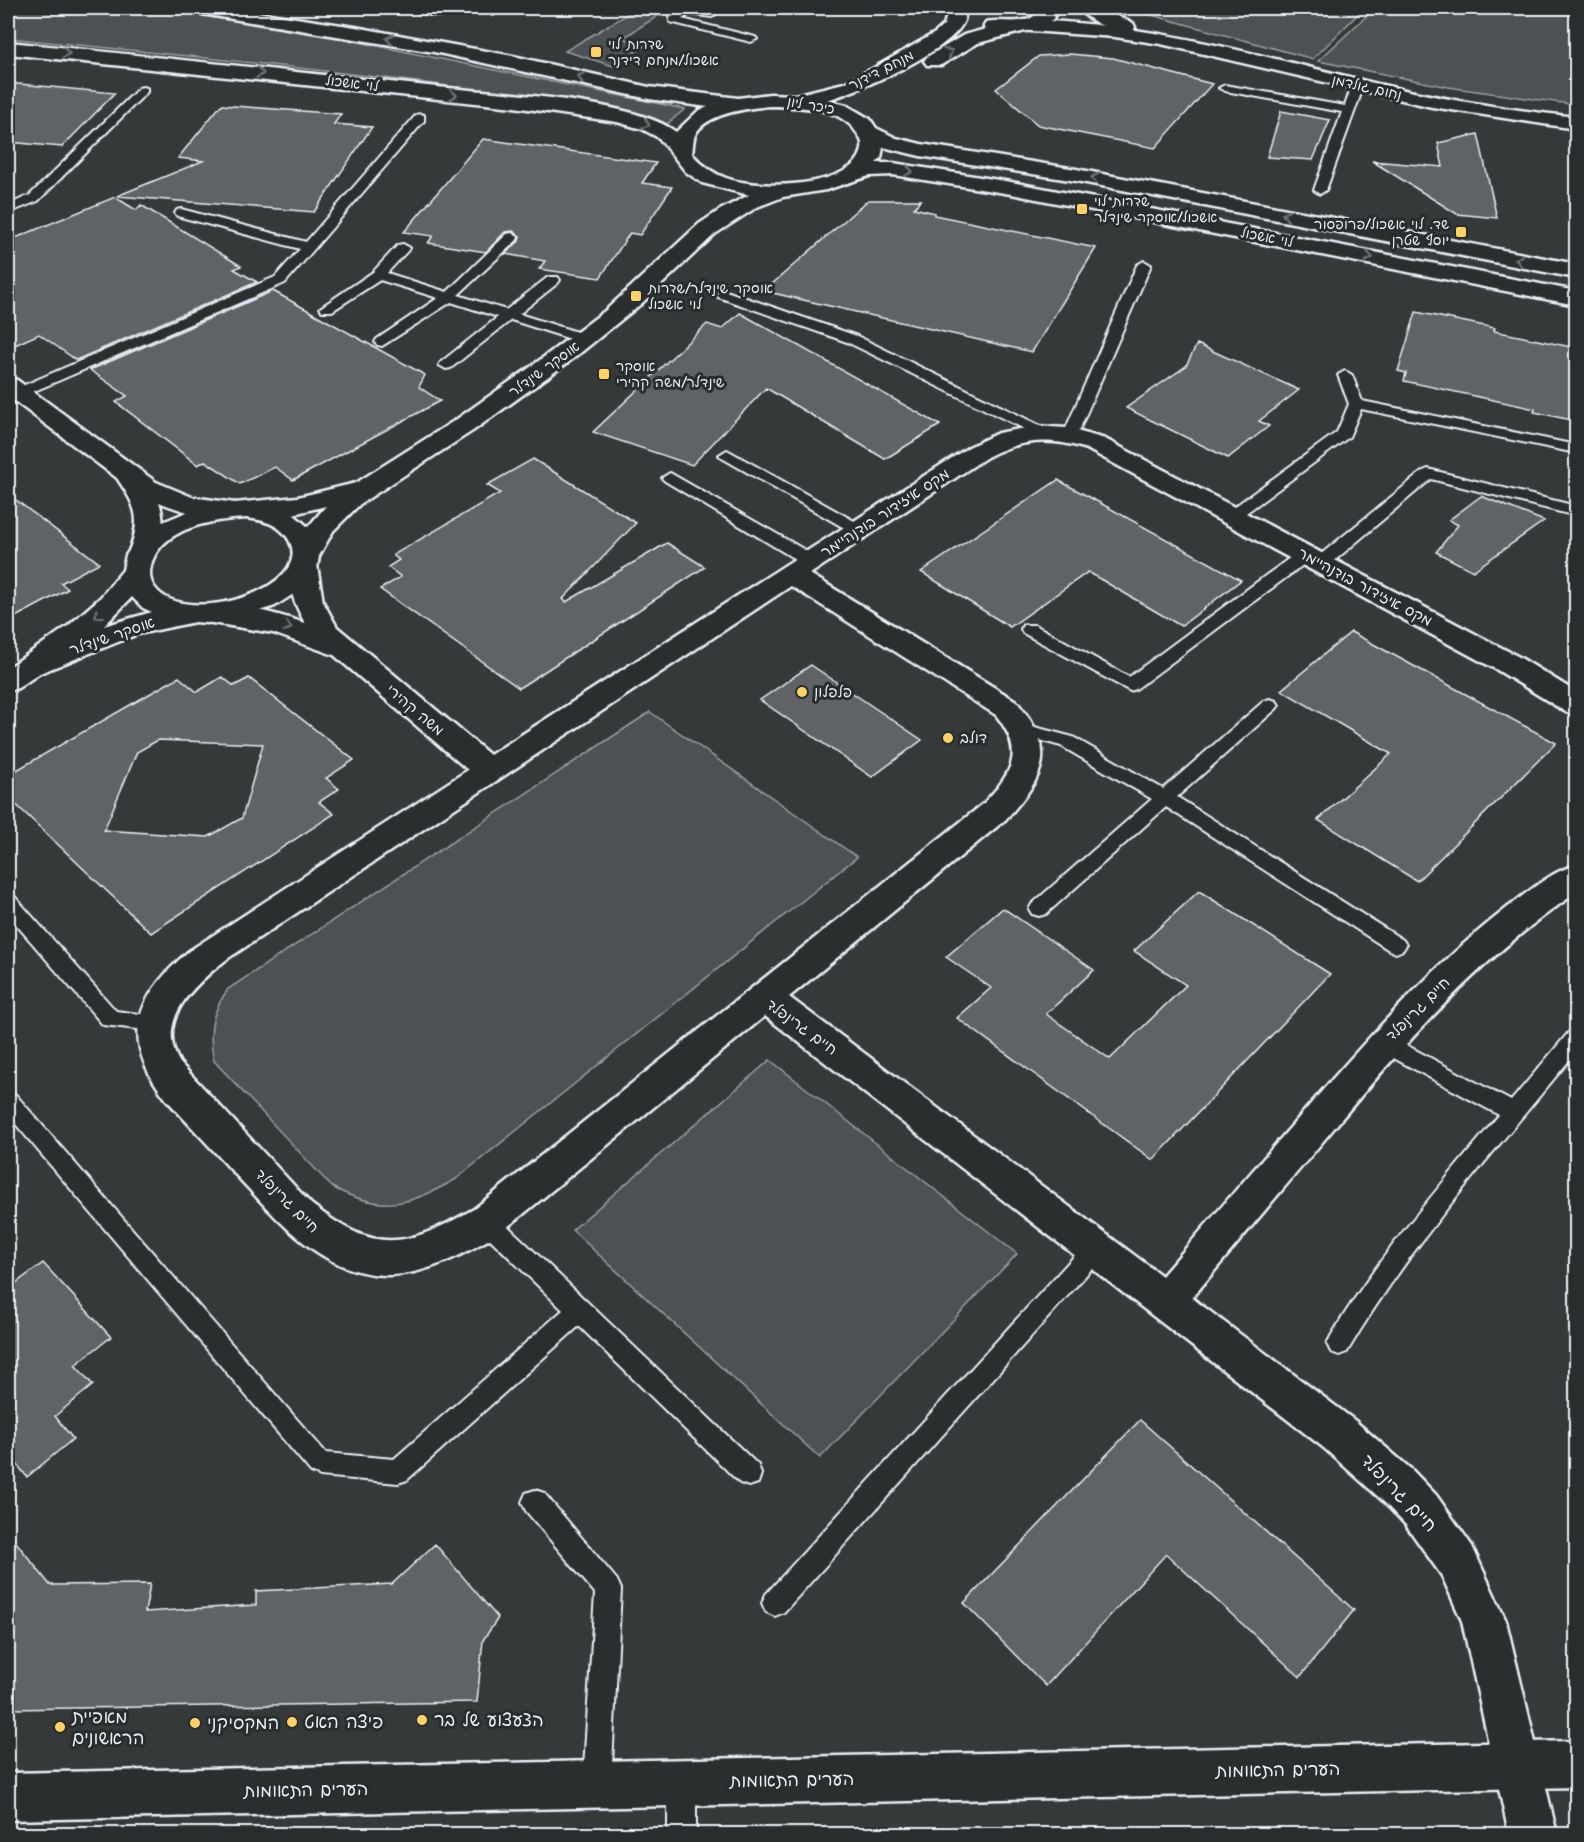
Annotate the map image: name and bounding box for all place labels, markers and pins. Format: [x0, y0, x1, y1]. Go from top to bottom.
place label: שדרות לוי אשכול/מנחם דידנר [608, 34, 719, 72]
marker: שדרות לוי אשכול/מנחם דידנר [589, 45, 603, 59]
place label: שדרות לוי אשכול/אוסקר שינדלר [1094, 191, 1217, 229]
marker: שדרות לוי אשכול/אוסקר שינדלר [1075, 202, 1089, 216]
place label: שד. לוי אשכול/פרופסור יוסף שטרן [1314, 214, 1449, 252]
marker: שד. לוי אשכול/פרופסור יוסף שטרן [1454, 225, 1468, 239]
place label: אוסקר שינדלר/שדרות לוי אשכול [647, 278, 773, 316]
marker: אוסקר שינדלר/שדרות לוי אשכול [629, 289, 643, 303]
place label: אוסקר שינדלר/משה קהירי [616, 356, 725, 394]
marker: אוסקר שינדלר/משה קהירי [597, 367, 611, 381]
place label: פלפלון [814, 681, 852, 705]
marker: פלפלון [795, 685, 809, 699]
place label: דולב [960, 727, 987, 751]
marker: דולב [941, 731, 955, 745]
place label: מאפיית הראשונים [71, 1704, 145, 1754]
place label: הצעצוע של בר [434, 1707, 544, 1736]
place label: פיצה האט [304, 1709, 383, 1738]
place label: המקסיקני [207, 1710, 279, 1739]
marker: הצעצוע של בר [415, 1713, 429, 1727]
marker: פיצה האט [285, 1715, 299, 1729]
marker: המקסיקני [188, 1716, 202, 1730]
marker: מאפיית הראשונים [53, 1720, 67, 1734]

